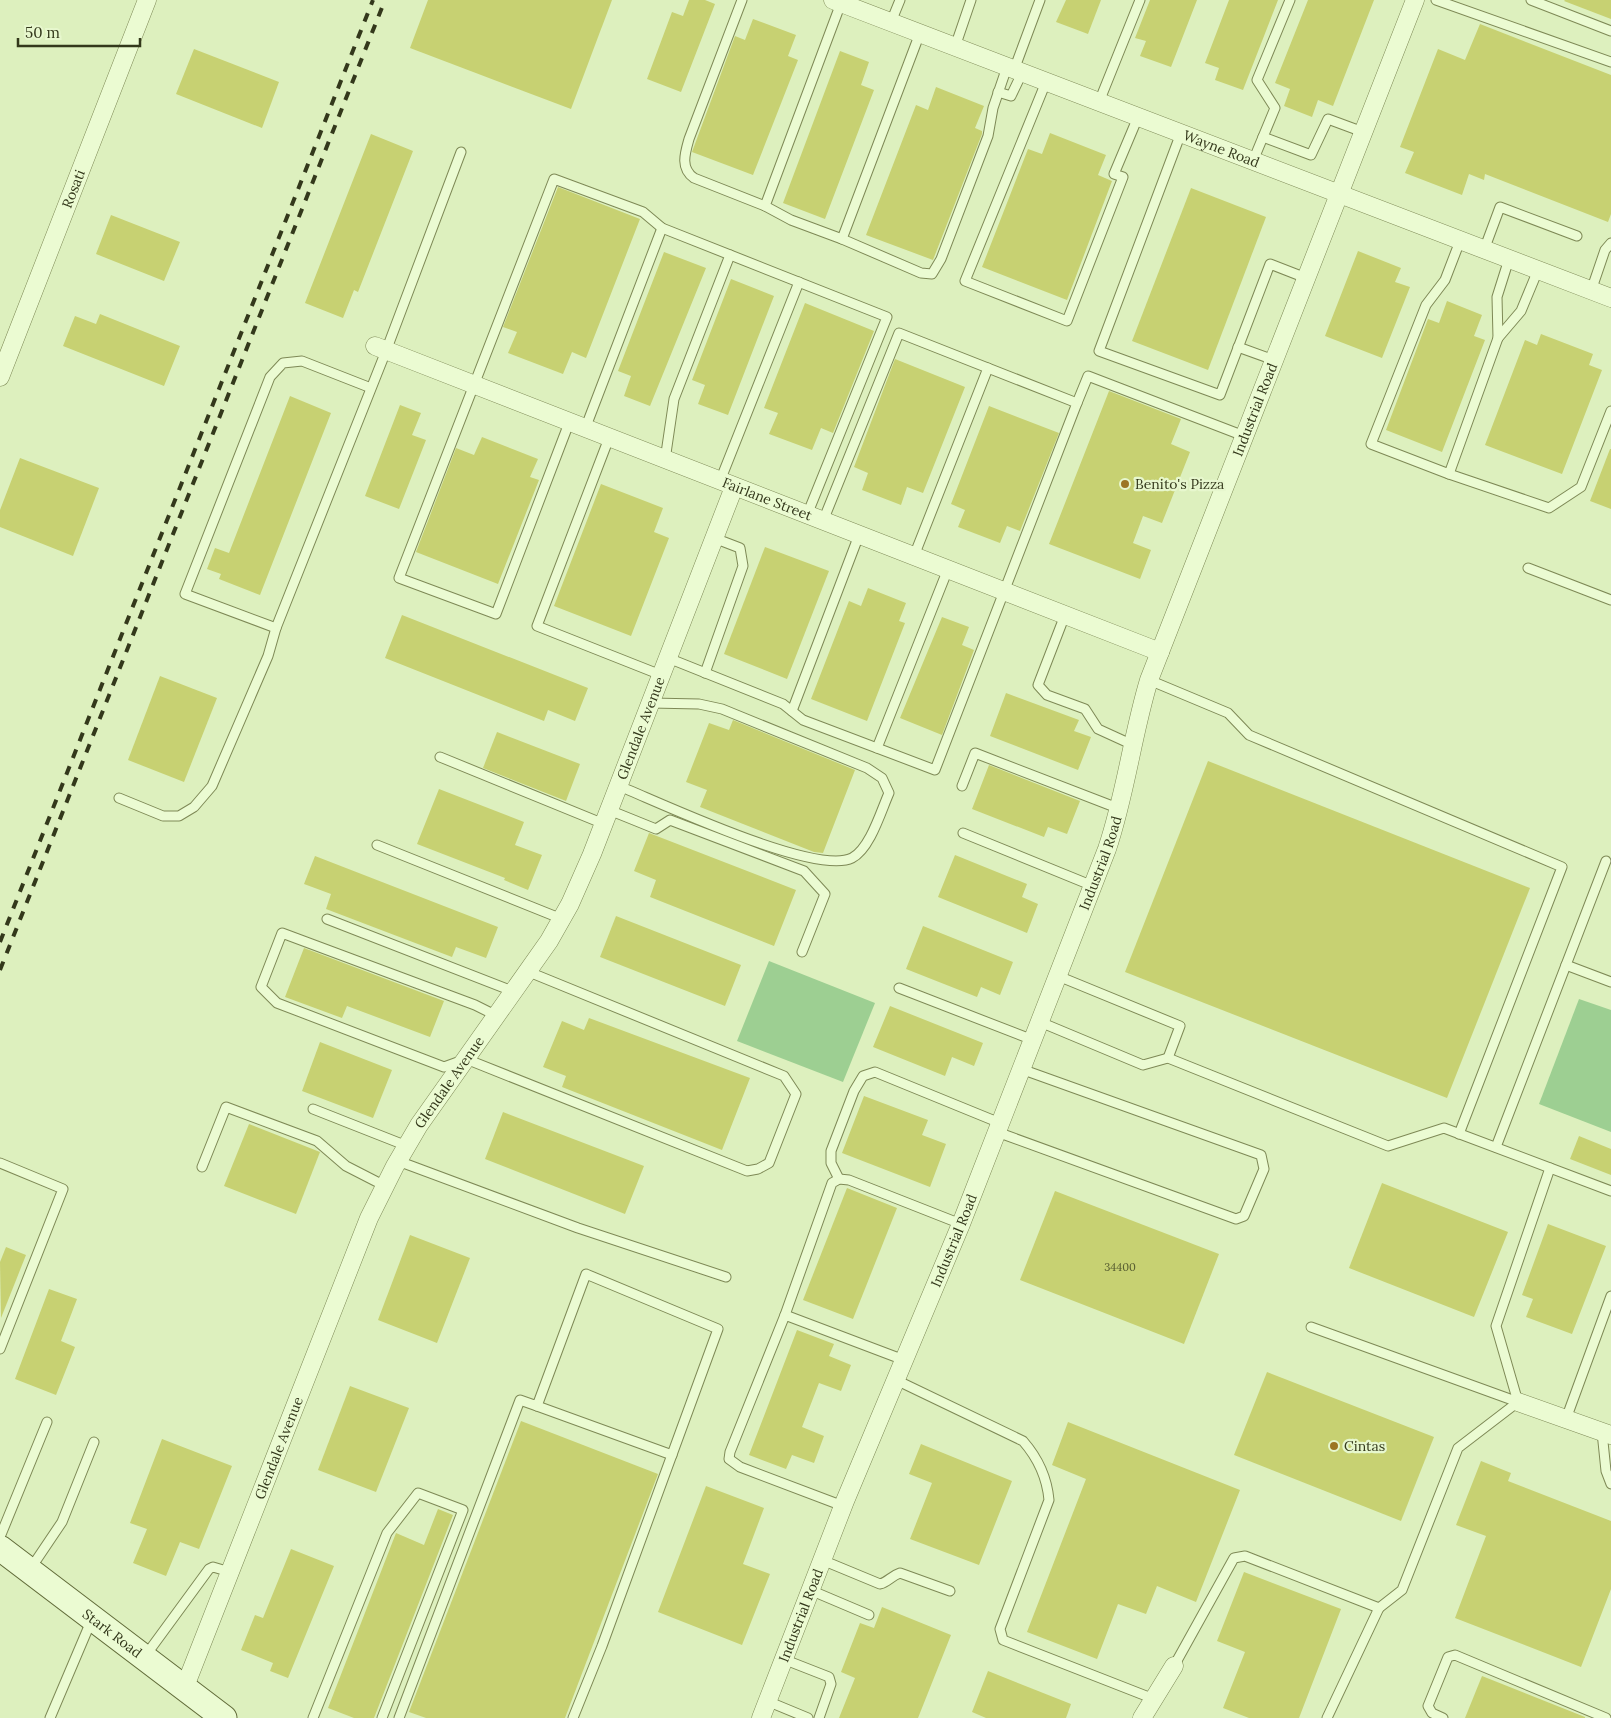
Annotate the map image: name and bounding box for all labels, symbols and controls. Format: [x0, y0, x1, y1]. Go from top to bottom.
scale bar [18, 15, 140, 47]
text: 50 m [25, 23, 60, 42]
street label: Wayne Road [1181, 126, 1262, 172]
street label: Rosati [58, 167, 89, 211]
street label: Industrial Road [1228, 360, 1281, 459]
street label: Fairlane Street [720, 473, 815, 525]
place label: Benito's Pizza [1135, 475, 1224, 493]
marker: Benito's Pizza [1119, 478, 1131, 490]
street label: Glendale Avenue [613, 674, 669, 782]
street label: Industrial Road [1075, 814, 1125, 913]
street label: Glendale Avenue [410, 1032, 488, 1132]
street label: Industrial Road [927, 1191, 981, 1290]
house number: 34400 [1104, 1260, 1136, 1274]
street label: Glendale Avenue [250, 1394, 307, 1502]
place label: Cintas [1344, 1437, 1385, 1455]
marker: Cintas [1328, 1440, 1340, 1452]
street label: Industrial Road [774, 1566, 827, 1665]
street label: Stark Road [79, 1605, 146, 1662]

